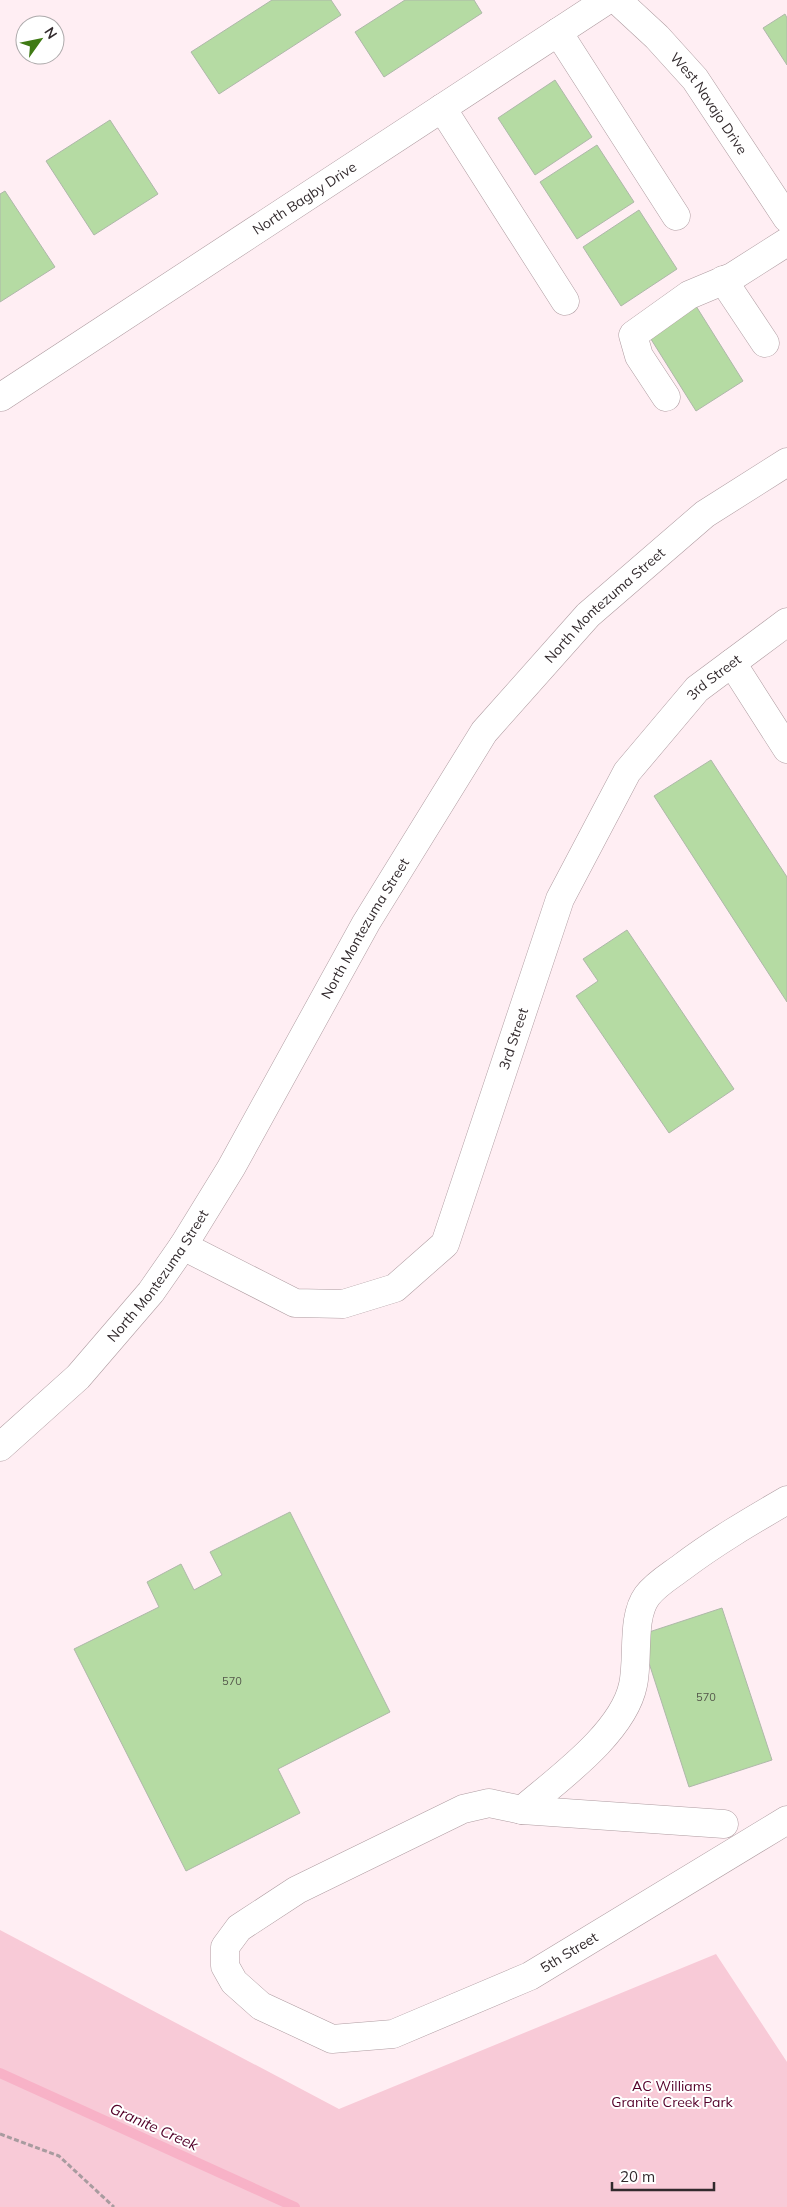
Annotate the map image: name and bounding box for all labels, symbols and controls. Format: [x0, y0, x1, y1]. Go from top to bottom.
north arrow [15, 15, 65, 65]
text: N [40, 24, 61, 42]
street label: West Navajo Drive [666, 49, 751, 158]
street label: North Bagby Drive [249, 158, 360, 239]
street label: North Montezuma Street [541, 544, 669, 667]
street label: 3rd Street [683, 650, 745, 704]
street label: North Montezuma Street [317, 855, 413, 1002]
street label: 3rd Street [495, 1005, 532, 1072]
street label: North Montezuma Street [103, 1206, 212, 1345]
house number: 570 [222, 1674, 242, 1688]
house number: 570 [696, 1690, 716, 1704]
street label: 5th Street [537, 1928, 601, 1977]
park label: AC Williams Granite Creek Park [611, 2077, 733, 2111]
water label: Granite Creek [107, 2099, 202, 2155]
scale bar [612, 2160, 714, 2192]
text: 20 m [620, 2167, 655, 2186]

